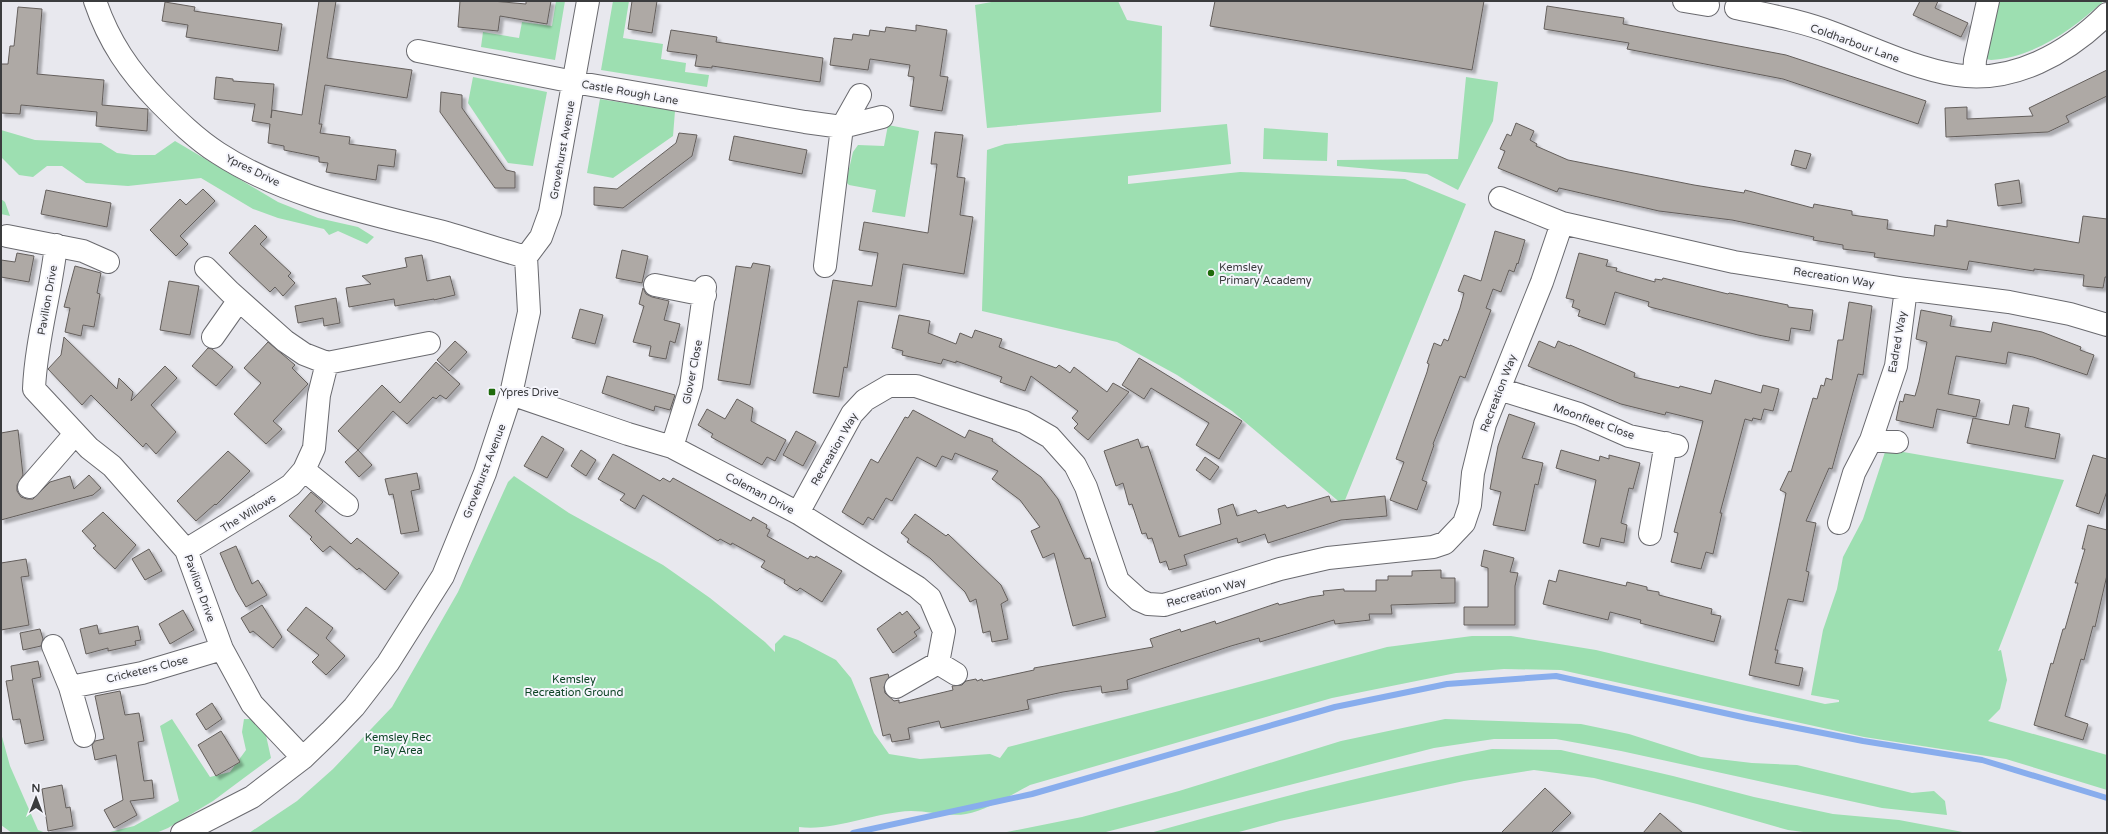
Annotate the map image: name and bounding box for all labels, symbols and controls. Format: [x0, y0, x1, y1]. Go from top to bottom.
street label: Coldharbour Lane [1809, 21, 1901, 66]
street label: Castle Rough Lane [580, 78, 679, 107]
street label: Grovehurst Avenue [547, 100, 578, 201]
street label: Ypres Drive [224, 152, 282, 189]
place label: Kemsley Primary Academy [1219, 261, 1312, 287]
street label: Pavilion Drive [35, 264, 60, 336]
street label: Recreation Way [1792, 265, 1876, 290]
marker: Kemsley Primary Academy [1206, 268, 1216, 278]
street label: Eadred Way [1886, 310, 1909, 374]
street label: Glover Close [680, 339, 705, 405]
street label: Recreation Way [1478, 352, 1519, 434]
place label: Ypres Drive [500, 386, 559, 399]
marker: Ypres Drive [487, 387, 497, 397]
street label: Moonfleet Close [1551, 401, 1636, 442]
street label: Recreation Way [808, 410, 861, 488]
street label: Grovehurst Avenue [460, 422, 508, 520]
street label: Coleman Drive [723, 470, 796, 517]
street label: The Willows [218, 491, 278, 535]
street label: Pavilion Drive [181, 553, 218, 624]
street label: Recreation Way [1165, 575, 1247, 610]
street label: Cricketers Close [105, 653, 189, 686]
park label: Kemsley Recreation Ground [525, 673, 623, 699]
park label: Kemsley Rec Play Area [365, 731, 431, 757]
north arrow [16, 778, 56, 818]
text: N [32, 782, 40, 795]

